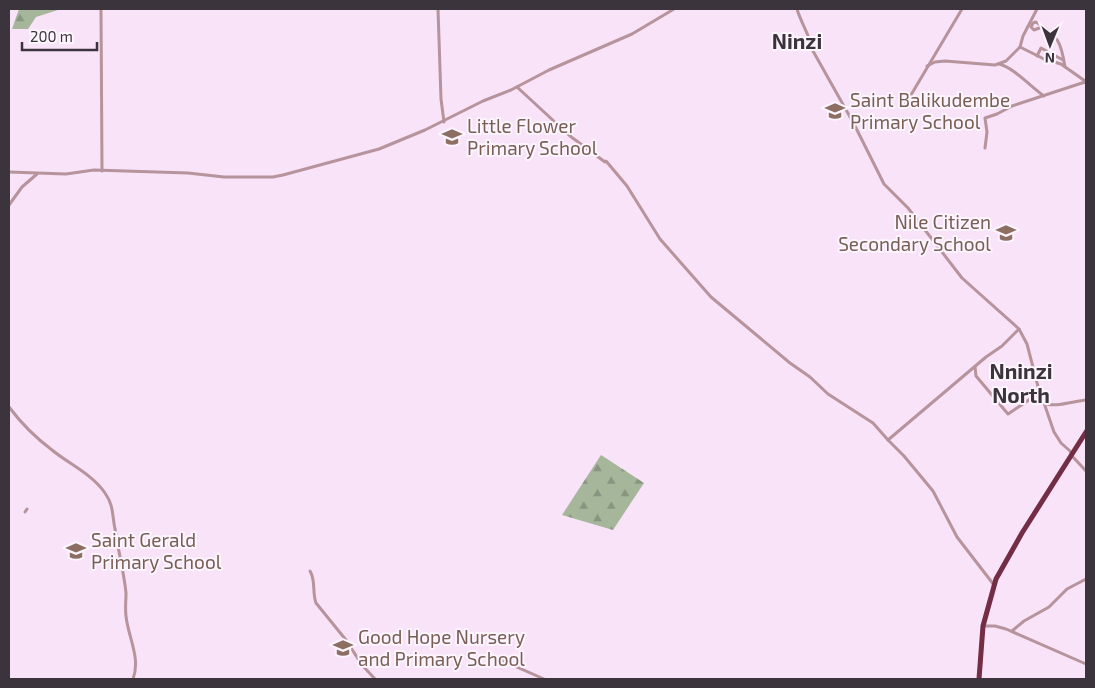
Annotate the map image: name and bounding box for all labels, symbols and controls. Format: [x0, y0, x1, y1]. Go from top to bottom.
scale bar [22, 20, 98, 52]
north arrow [1025, 20, 1075, 70]
text: 200 m [30, 27, 73, 45]
district label: Ninzi [772, 28, 822, 53]
text: N [1045, 50, 1055, 67]
place label: Saint Balikudembe Primary School [850, 88, 1010, 133]
school or university icon: Saint Balikudembe Primary School [824, 100, 846, 122]
place label: Little Flower Primary School [467, 114, 598, 159]
school or university icon: Little Flower Primary School [441, 126, 463, 148]
place label: Nile Citizen Secondary School [838, 210, 991, 255]
school or university icon: Nile Citizen Secondary School [995, 222, 1017, 244]
district label: Nninzi North [989, 358, 1053, 407]
place label: Saint Gerald Primary School [91, 528, 222, 573]
school or university icon: Saint Gerald Primary School [65, 540, 87, 562]
place label: Good Hope Nursery and Primary School [358, 625, 525, 670]
school or university icon: Good Hope Nursery and Primary School [332, 637, 354, 659]

